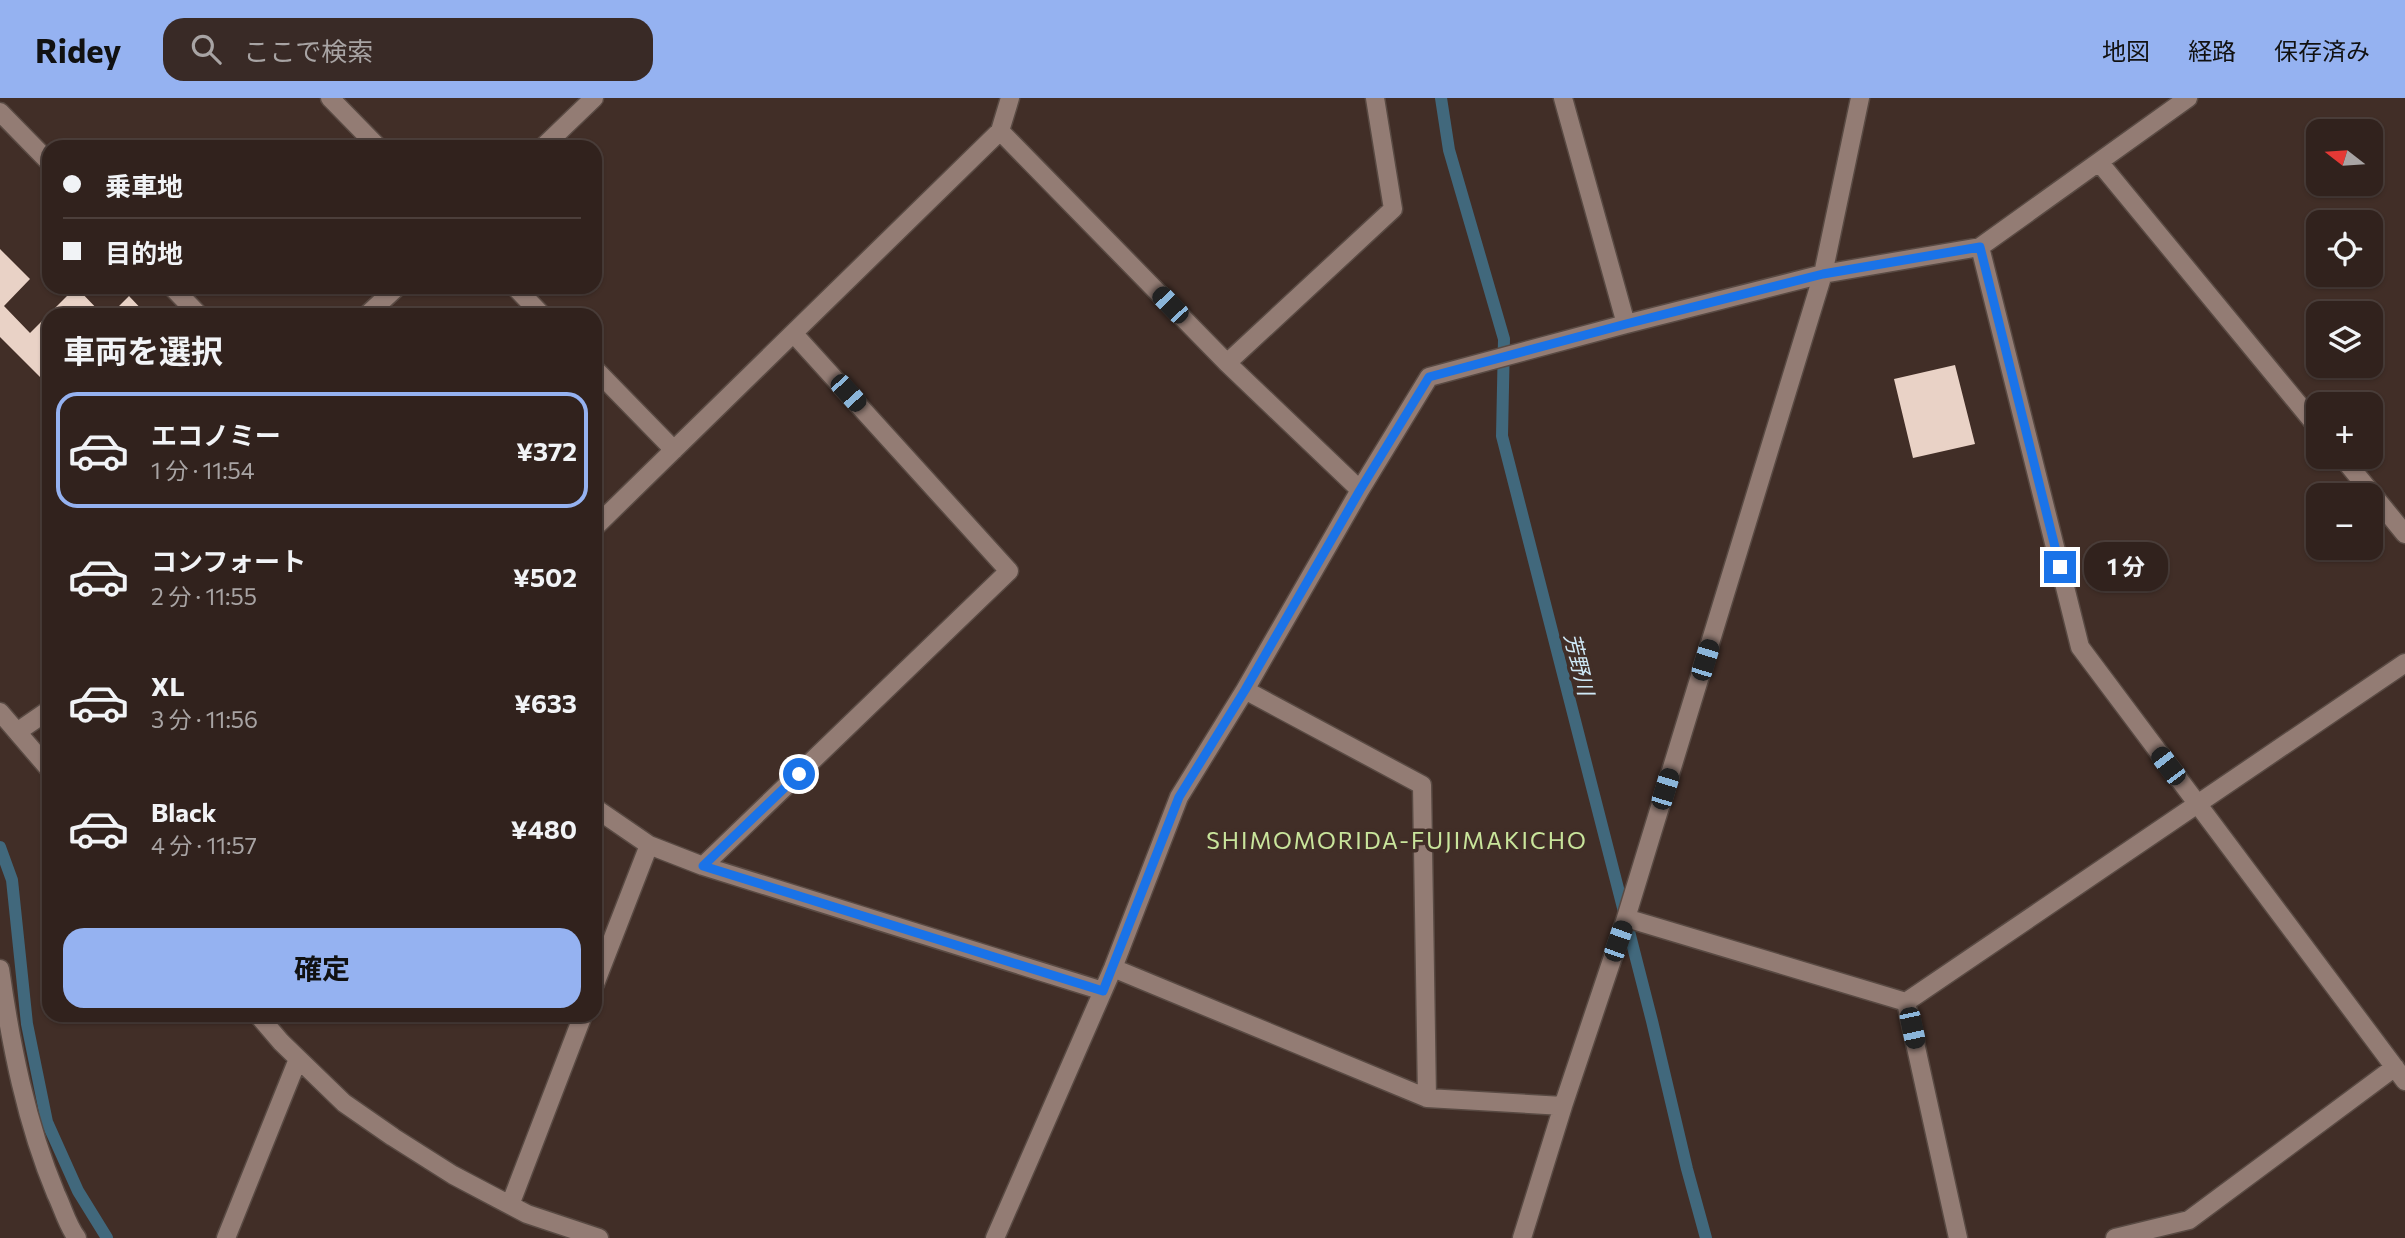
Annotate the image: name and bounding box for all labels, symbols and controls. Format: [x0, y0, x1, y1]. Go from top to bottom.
search box [163, 18, 653, 81]
text: Ridey [35, 29, 121, 70]
icon: search [187, 30, 225, 68]
text: ここで検索 [243, 35, 373, 66]
text: 地図 [2102, 36, 2150, 65]
text: 経路 [2188, 36, 2236, 65]
text: 保存済み [2274, 36, 2370, 65]
north arrow [2306, 119, 2384, 196]
map controls [2306, 119, 2383, 560]
text: 乗車地 [105, 170, 183, 201]
button: locate [2306, 210, 2383, 287]
text: 目的地 [105, 237, 183, 268]
car [1148, 283, 1193, 327]
button: layers [2306, 301, 2383, 378]
text: 車両を選択 [63, 330, 223, 370]
car [827, 370, 870, 416]
button: + [2306, 392, 2383, 469]
icon: car [67, 419, 130, 482]
text: エコノミー [151, 419, 281, 450]
text: ¥372 [516, 435, 577, 466]
text: 1 分 · 11:54 [151, 456, 255, 484]
button: − [2306, 483, 2383, 560]
callout: 1 分 [2084, 542, 2168, 592]
icon: car [67, 545, 130, 608]
text: コンフォート [151, 545, 306, 576]
route end [2044, 551, 2076, 583]
text: 1 分 [2107, 552, 2145, 580]
text: ¥502 [513, 561, 577, 592]
text: 2 分 · 11:55 [151, 582, 257, 610]
water label: 芳野川 [1560, 630, 1600, 700]
car [1689, 637, 1722, 683]
text: XL [151, 670, 185, 701]
icon: car [67, 671, 130, 734]
text: ¥633 [514, 687, 577, 718]
text: 3 分 · 11:56 [151, 705, 258, 733]
car [2147, 743, 2190, 789]
route start [783, 758, 815, 790]
car [1649, 766, 1682, 812]
text: Black [151, 796, 217, 827]
icon: car [67, 797, 130, 860]
text: ¥480 [511, 813, 577, 844]
district label: SHIMOMORIDA-FUJIMAKICHO [1206, 826, 1588, 854]
text: 4 分 · 11:57 [151, 831, 257, 859]
car [1602, 918, 1635, 964]
button: 確定 [63, 928, 581, 1008]
car [1898, 1005, 1927, 1051]

